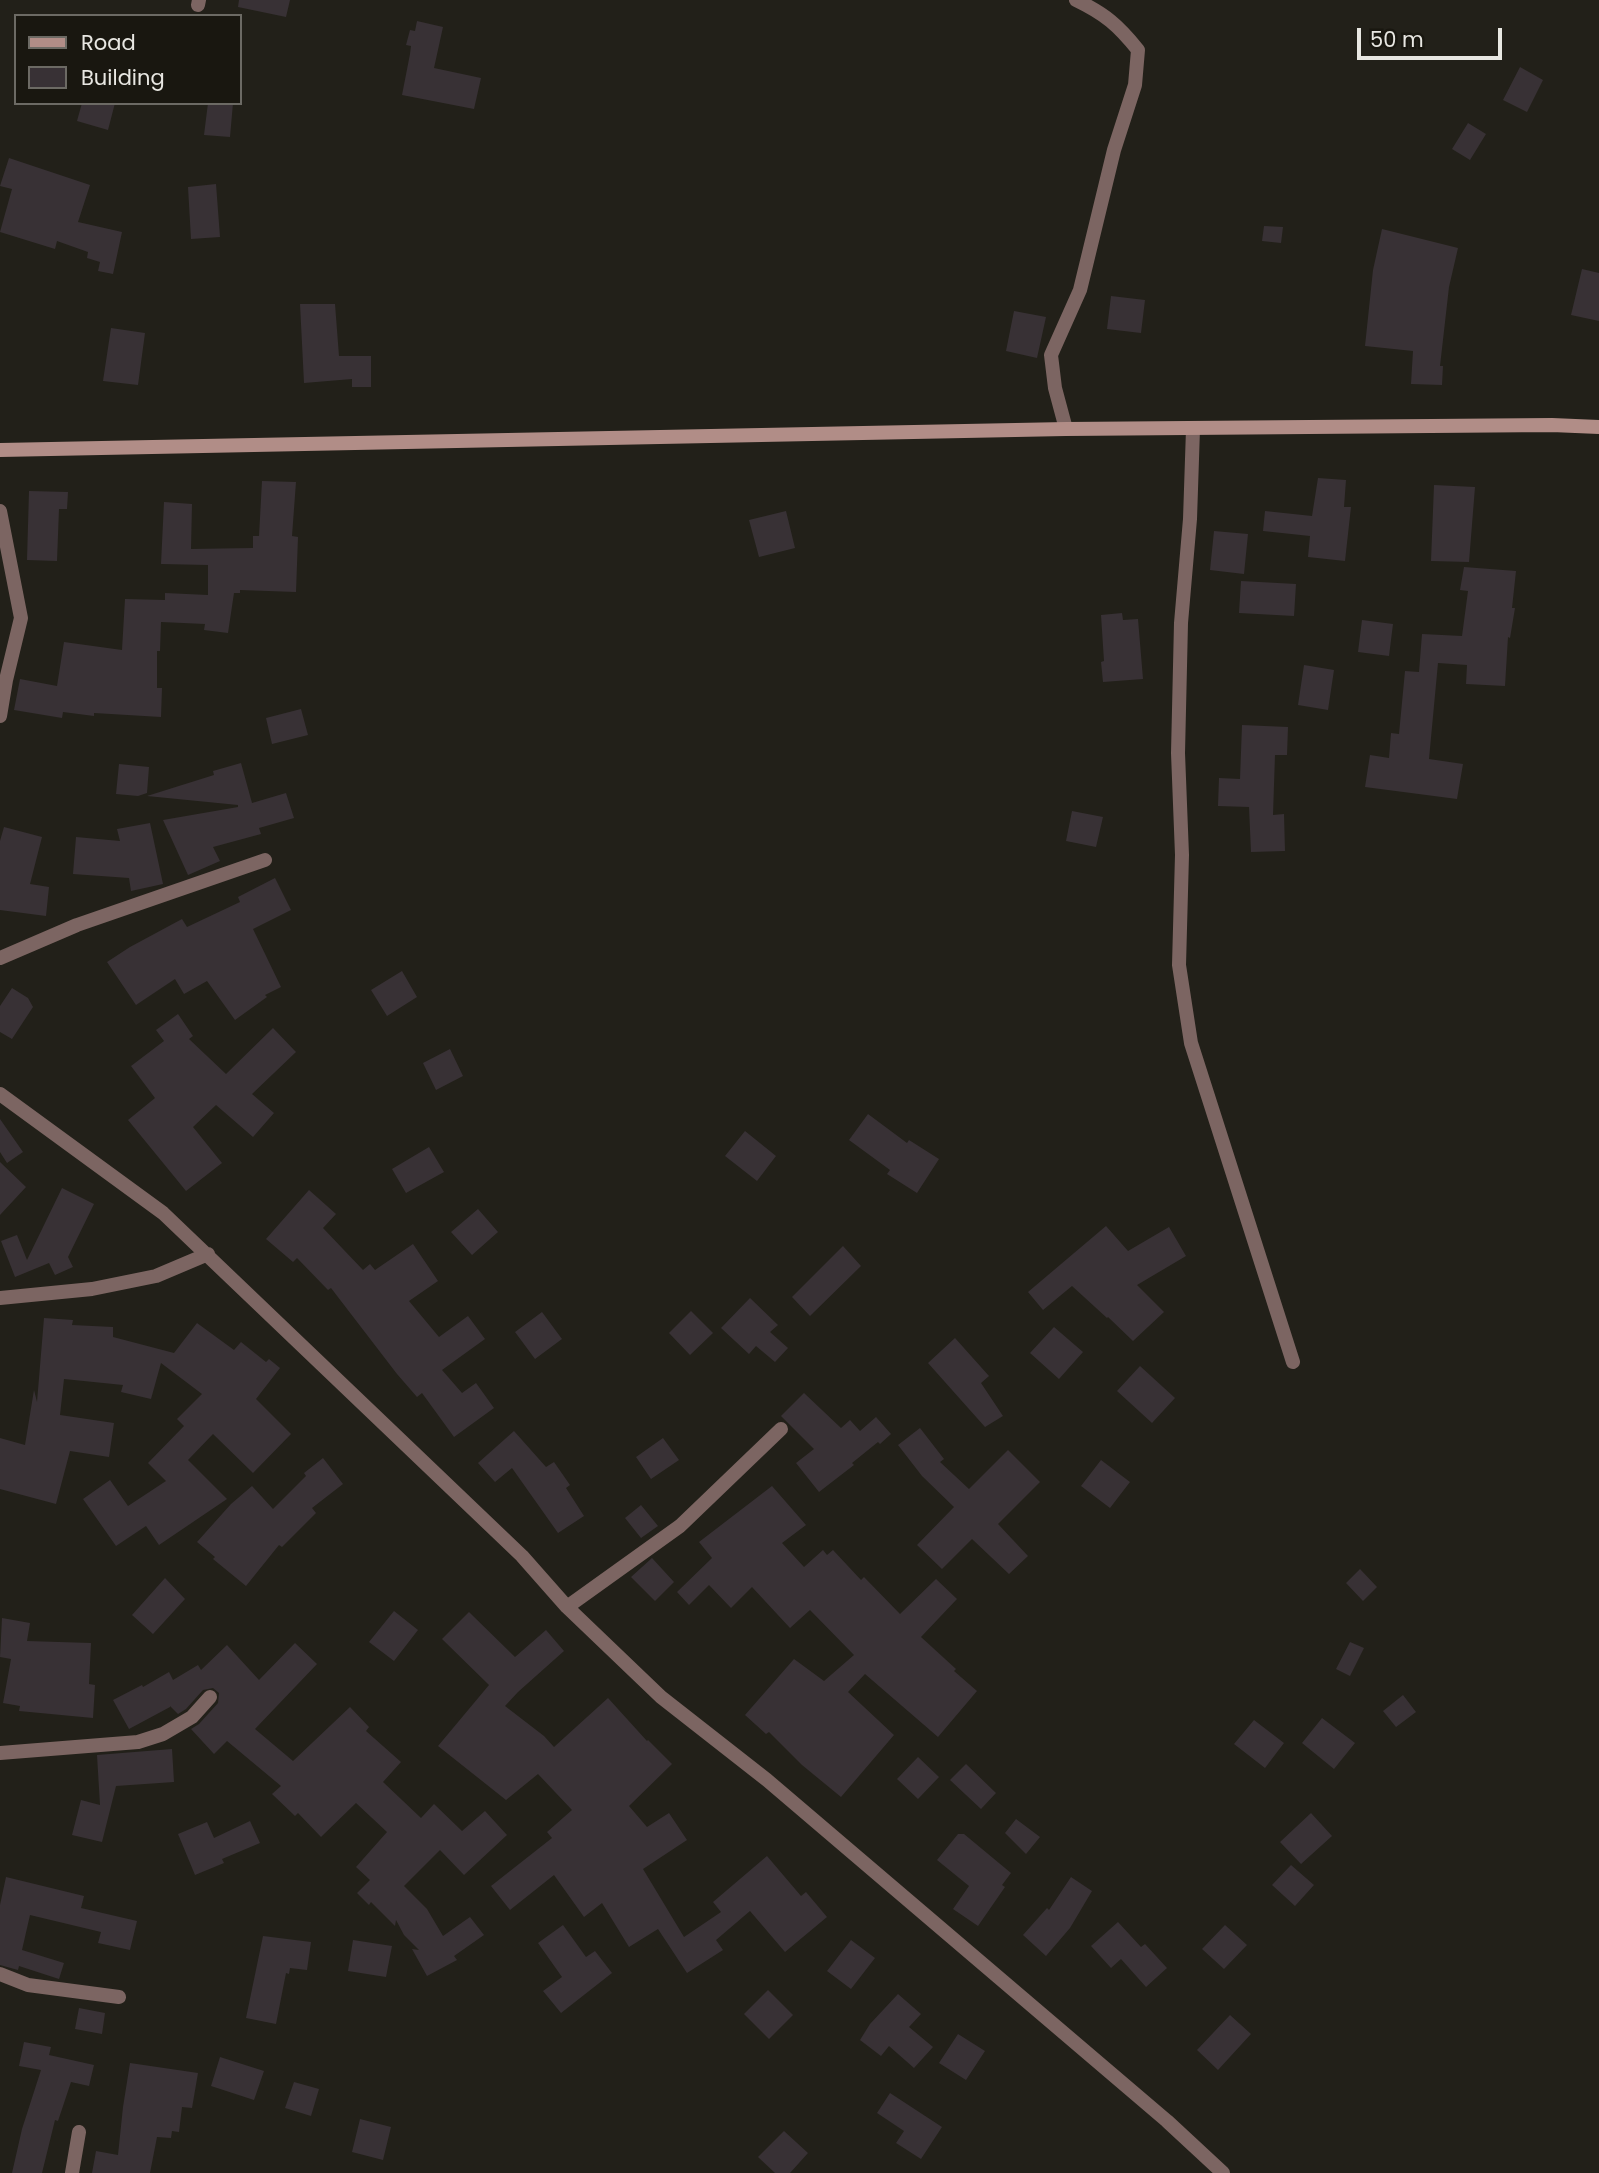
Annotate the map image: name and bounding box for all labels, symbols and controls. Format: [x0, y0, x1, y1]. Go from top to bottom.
legend [14, 14, 242, 105]
scale bar [1361, 14, 1506, 58]
text: 50 m [1370, 25, 1424, 54]
text: Road [81, 28, 136, 57]
text: Building [81, 63, 165, 92]

